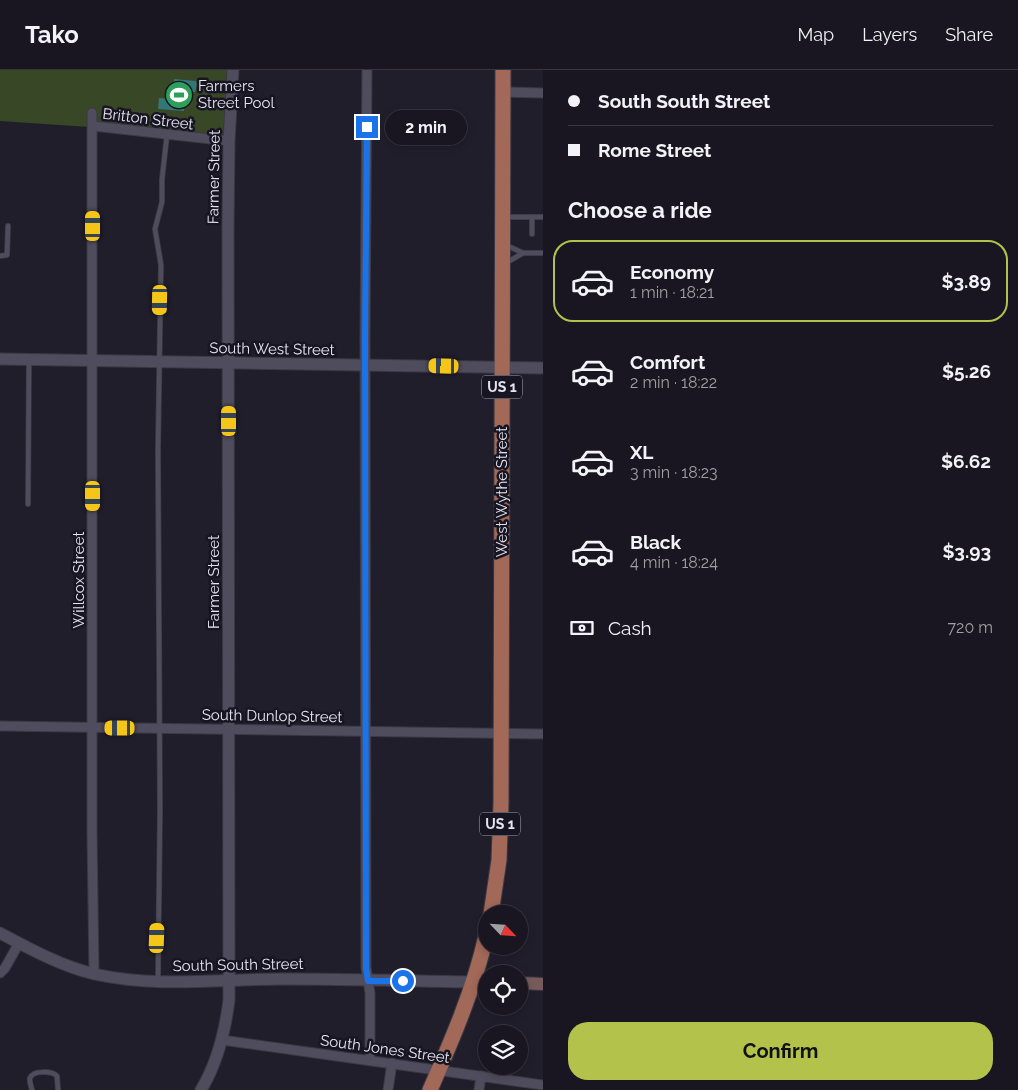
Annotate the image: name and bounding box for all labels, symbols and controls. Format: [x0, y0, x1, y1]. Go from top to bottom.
text: Tako [25, 20, 79, 49]
text: Map [798, 24, 834, 45]
text: Layers [862, 24, 917, 45]
text: Share [945, 24, 993, 45]
place label: Farmers Street Pool [198, 77, 275, 112]
sports icon: Farmers Street Pool [164, 80, 194, 110]
text: South South Street [598, 90, 770, 112]
street label: Britton Street [101, 104, 195, 134]
callout: 2 min [384, 110, 467, 144]
route end [356, 116, 378, 138]
text: 2 min [405, 118, 447, 137]
street label: Farmer Street [204, 130, 224, 224]
text: Rome Street [598, 139, 711, 161]
text: Choose a ride [568, 197, 712, 223]
car [85, 211, 100, 241]
icon: car [570, 259, 615, 304]
text: Economy [630, 261, 714, 283]
text: $3.89 [942, 270, 991, 292]
text: 1 min · 18:21 [630, 283, 714, 302]
car [152, 285, 167, 315]
street label: South West Street [209, 339, 335, 359]
icon: car [570, 349, 615, 394]
text: Comfort [630, 351, 705, 373]
car [428, 358, 459, 374]
text: $5.26 [942, 360, 991, 382]
text: 2 min · 18:22 [630, 373, 717, 392]
road number: US 1 [482, 376, 522, 398]
car [221, 406, 236, 436]
street label: West Wythe Street [493, 427, 511, 557]
icon: car [570, 439, 615, 484]
text: XL [630, 441, 653, 463]
text: $6.62 [941, 450, 991, 472]
text: 3 min · 18:23 [630, 463, 718, 482]
car [85, 481, 100, 511]
icon: car [570, 529, 615, 574]
text: Black [630, 531, 681, 553]
street label: Willcox Street [70, 532, 88, 628]
street label: Farmer Street [205, 535, 223, 629]
text: $3.93 [942, 540, 991, 562]
text: 4 min · 18:24 [630, 553, 718, 572]
icon: cash [568, 614, 596, 642]
text: Cash [608, 617, 652, 639]
text: 720 m [948, 618, 993, 637]
street label: South Dunlop Street [202, 706, 342, 726]
car [105, 721, 135, 736]
road number: US 1 [480, 812, 520, 836]
north arrow [478, 905, 528, 955]
map controls [478, 905, 528, 1075]
car [148, 923, 165, 953]
street label: South South Street [173, 955, 303, 975]
button: locate [478, 965, 528, 1015]
route start [392, 970, 414, 992]
button: Confirm [568, 1022, 993, 1080]
button: layers [478, 1025, 528, 1075]
street label: South Jones Street [319, 1031, 451, 1067]

